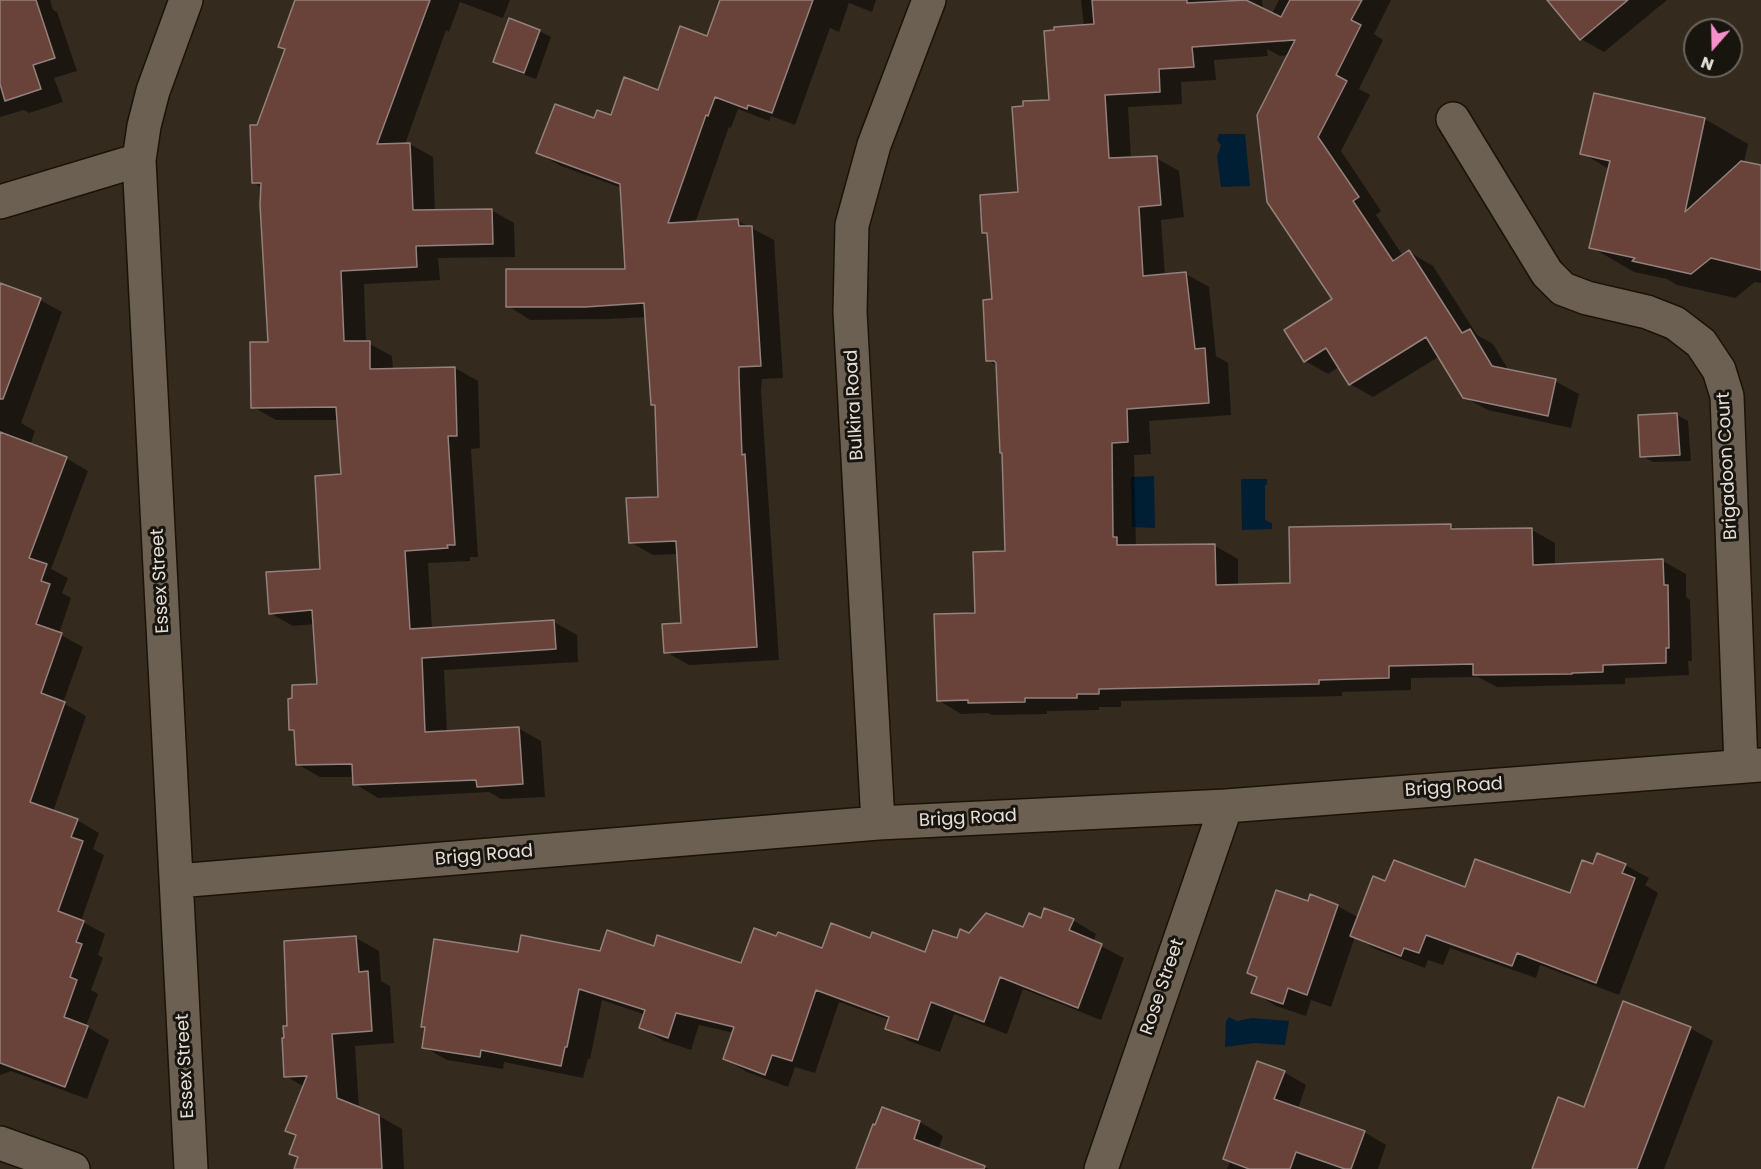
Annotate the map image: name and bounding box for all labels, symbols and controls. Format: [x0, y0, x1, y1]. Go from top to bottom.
north arrow [1683, 18, 1743, 78]
text: N [1698, 51, 1717, 76]
street label: Bulkira Road [841, 349, 869, 461]
street label: Brigadoon Court [1713, 391, 1743, 541]
street label: Essex Street [147, 528, 175, 634]
street label: Brigg Road [1404, 774, 1504, 802]
street label: Brigg Road [918, 806, 1018, 832]
street label: Brigg Road [434, 841, 534, 871]
street label: Rose Street [1136, 936, 1190, 1038]
street label: Essex Street [172, 1013, 200, 1119]

